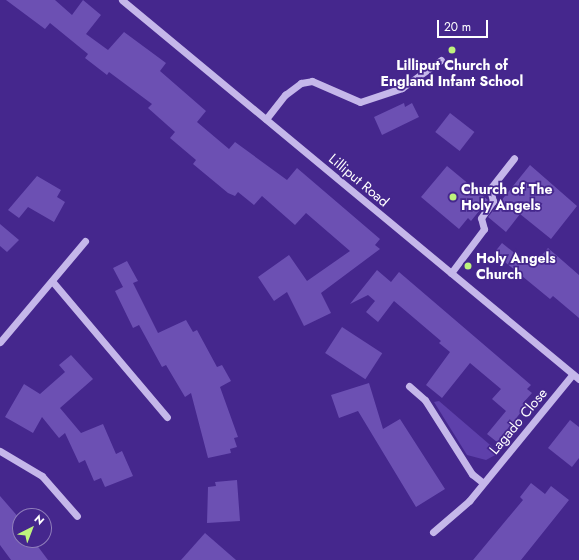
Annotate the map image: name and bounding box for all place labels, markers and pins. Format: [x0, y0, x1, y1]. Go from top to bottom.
marker: Lilliput Church of England Infant School [447, 45, 457, 55]
place label: Lilliput Church of England Infant School [381, 57, 523, 90]
place label: Church of The Holy Angels [461, 181, 553, 214]
marker: Church of The Holy Angels [448, 192, 458, 202]
place label: Holy Angels Church [476, 250, 556, 282]
marker: Holy Angels Church [463, 261, 473, 271]

